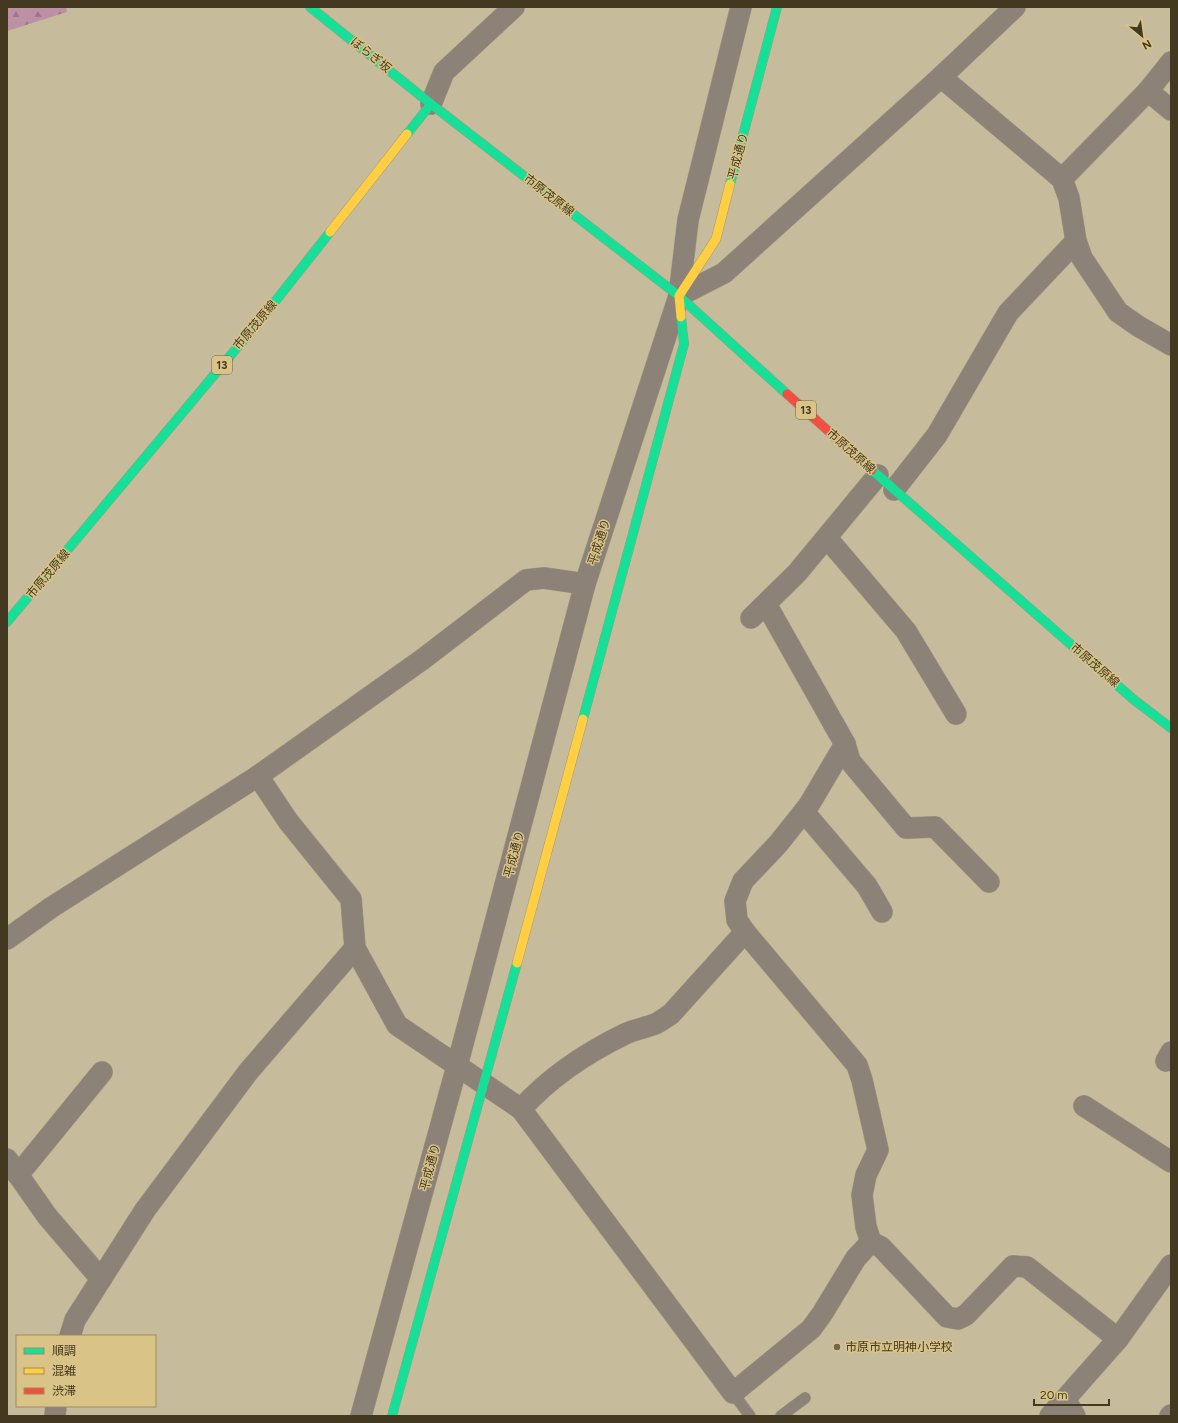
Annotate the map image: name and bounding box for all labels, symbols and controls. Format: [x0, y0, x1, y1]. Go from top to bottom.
north arrow [1122, 16, 1162, 56]
street label: ぼらぎ坂 [348, 34, 394, 76]
text: N [1140, 37, 1153, 52]
street label: 平成通り [725, 131, 751, 181]
street label: 市原茂原線 [521, 171, 577, 219]
street label: 市原茂原線 [230, 298, 280, 352]
road number: 13 [212, 356, 232, 374]
road number: 13 [796, 401, 816, 419]
street label: 市原茂原線 [824, 426, 878, 476]
street label: 平成通り [585, 517, 613, 567]
street label: 市原茂原線 [23, 547, 73, 601]
street label: 市原茂原線 [1068, 640, 1122, 690]
street label: 平成通り [501, 829, 527, 879]
street label: 平成通り [417, 1142, 443, 1192]
legend [16, 1335, 156, 1407]
place label: 市原市立明神小学校 [845, 1340, 953, 1354]
marker: 市原市立明神小学校 [832, 1342, 842, 1352]
text: 順調 [52, 1344, 76, 1358]
text: 混雑 [52, 1364, 76, 1378]
scale bar [1034, 1381, 1109, 1407]
text: 渋滞 [52, 1384, 76, 1398]
text: 20 m [1040, 1388, 1068, 1402]

